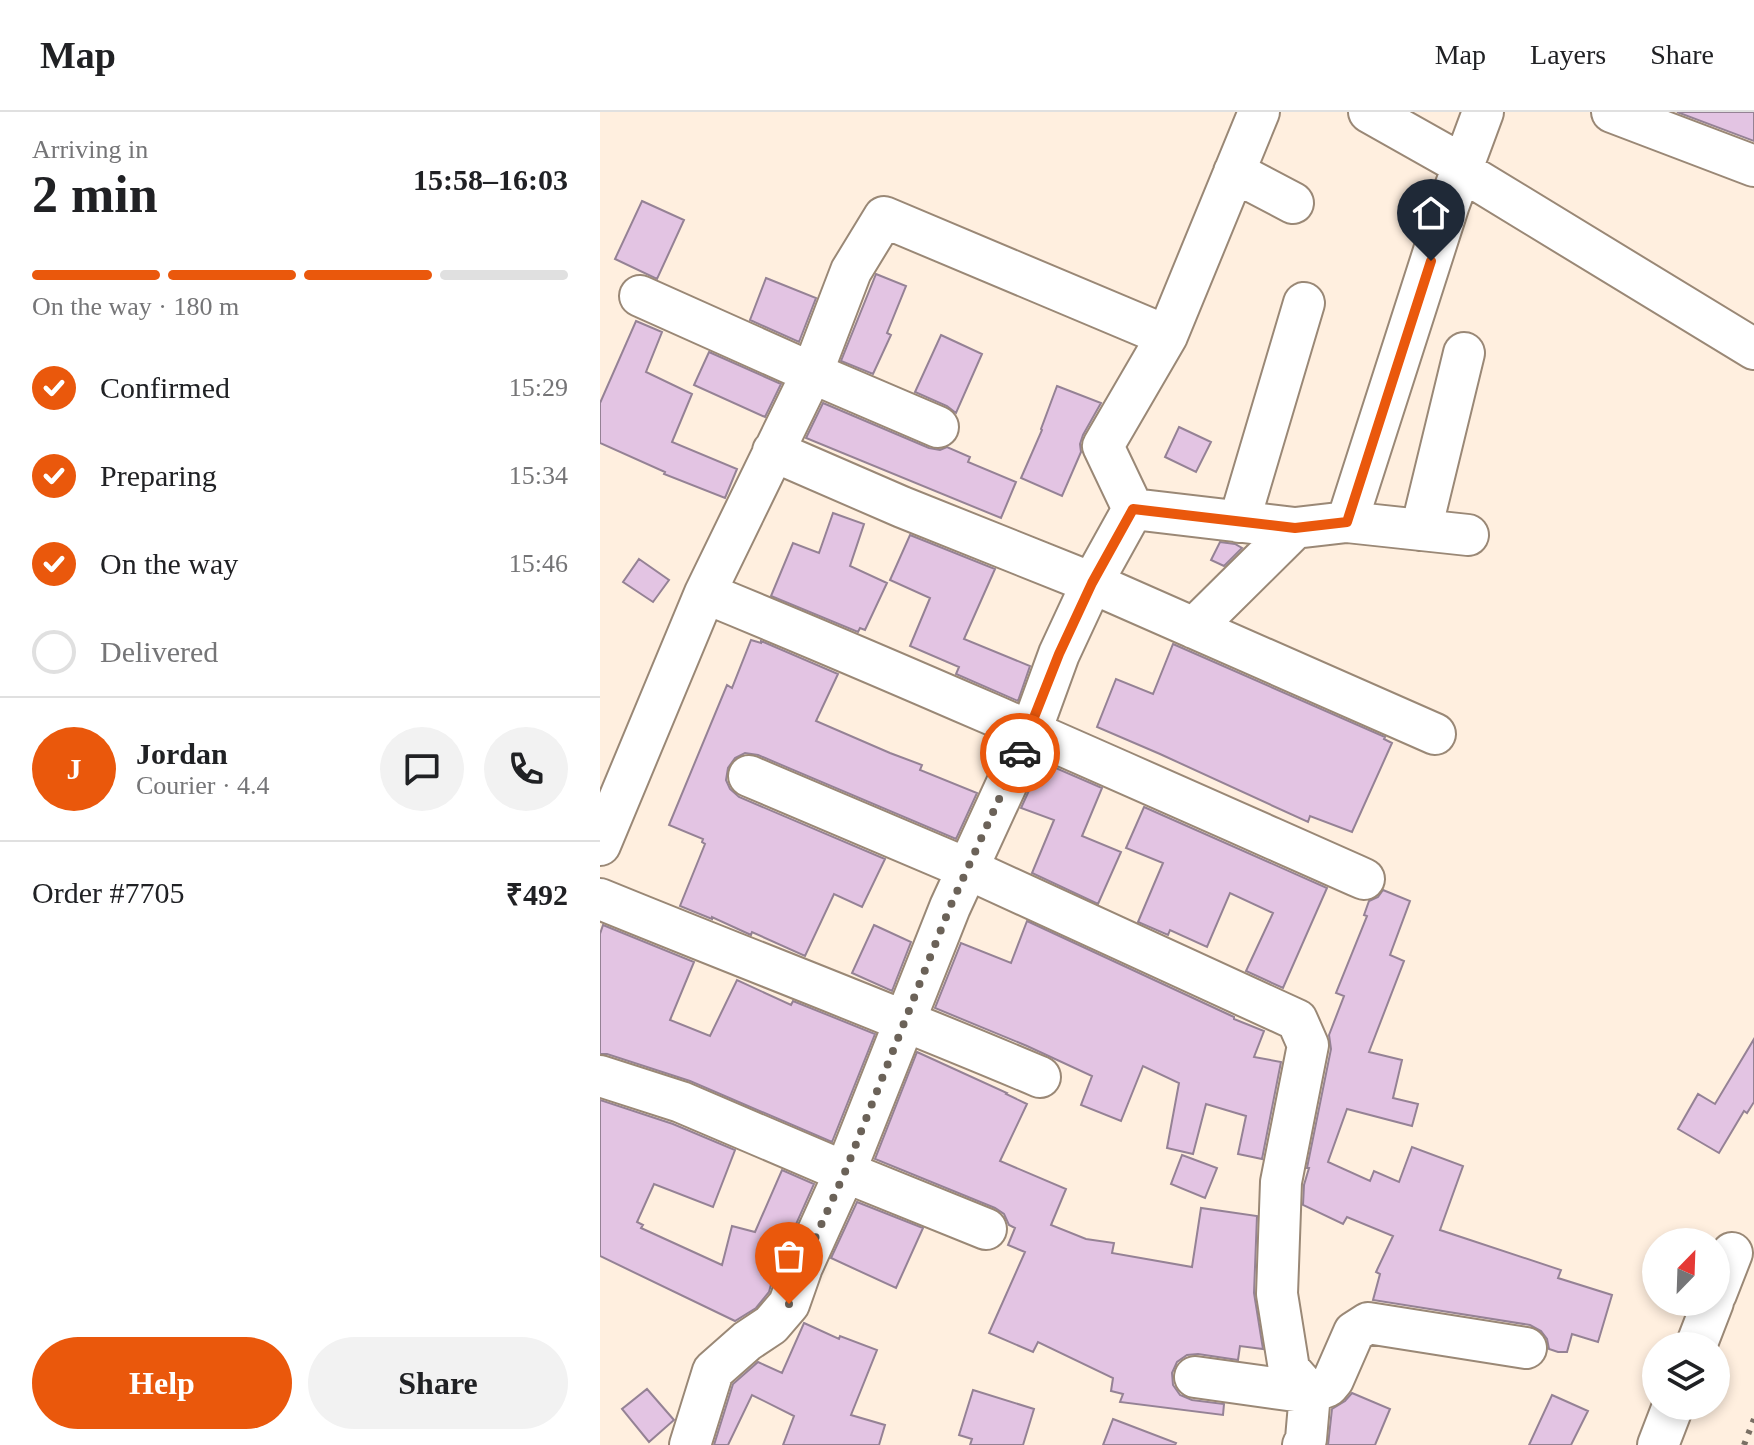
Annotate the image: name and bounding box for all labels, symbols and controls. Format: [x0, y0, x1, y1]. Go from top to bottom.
text: Map [40, 34, 116, 76]
text: Map [1435, 39, 1486, 70]
text: Layers [1530, 39, 1606, 70]
text: Share [1650, 39, 1714, 70]
text: Arriving in [32, 135, 148, 164]
text: 15:58–16:03 [413, 163, 568, 196]
text: 2 min [32, 166, 158, 223]
pin [1397, 179, 1465, 261]
icon: home [1409, 191, 1453, 235]
text: On the way · 180 m [32, 292, 239, 321]
icon: check [32, 366, 76, 410]
text: Confirmed [100, 371, 230, 404]
text: 15:29 [509, 373, 568, 402]
icon: check [32, 454, 76, 498]
text: Preparing [100, 459, 217, 492]
text: 15:34 [509, 461, 568, 490]
icon: check [32, 542, 76, 586]
text: On the way [100, 547, 238, 580]
text: 15:46 [509, 549, 568, 578]
text: Delivered [100, 635, 218, 668]
courier [980, 713, 1060, 793]
button: chat [380, 727, 464, 811]
button: phone [484, 727, 568, 811]
icon: car [998, 731, 1042, 775]
text: Jordan [136, 737, 228, 770]
text: J [67, 752, 82, 785]
text: Courier · 4.4 [136, 771, 270, 800]
text: Order #7705 [32, 876, 184, 909]
text: ₹492 [506, 878, 568, 911]
pin [755, 1222, 823, 1304]
north arrow [1642, 1228, 1730, 1316]
map controls [1642, 1228, 1730, 1420]
icon: bag [767, 1234, 811, 1278]
button: layers [1642, 1332, 1730, 1420]
button: Help [32, 1337, 292, 1429]
button: Share [308, 1337, 568, 1429]

